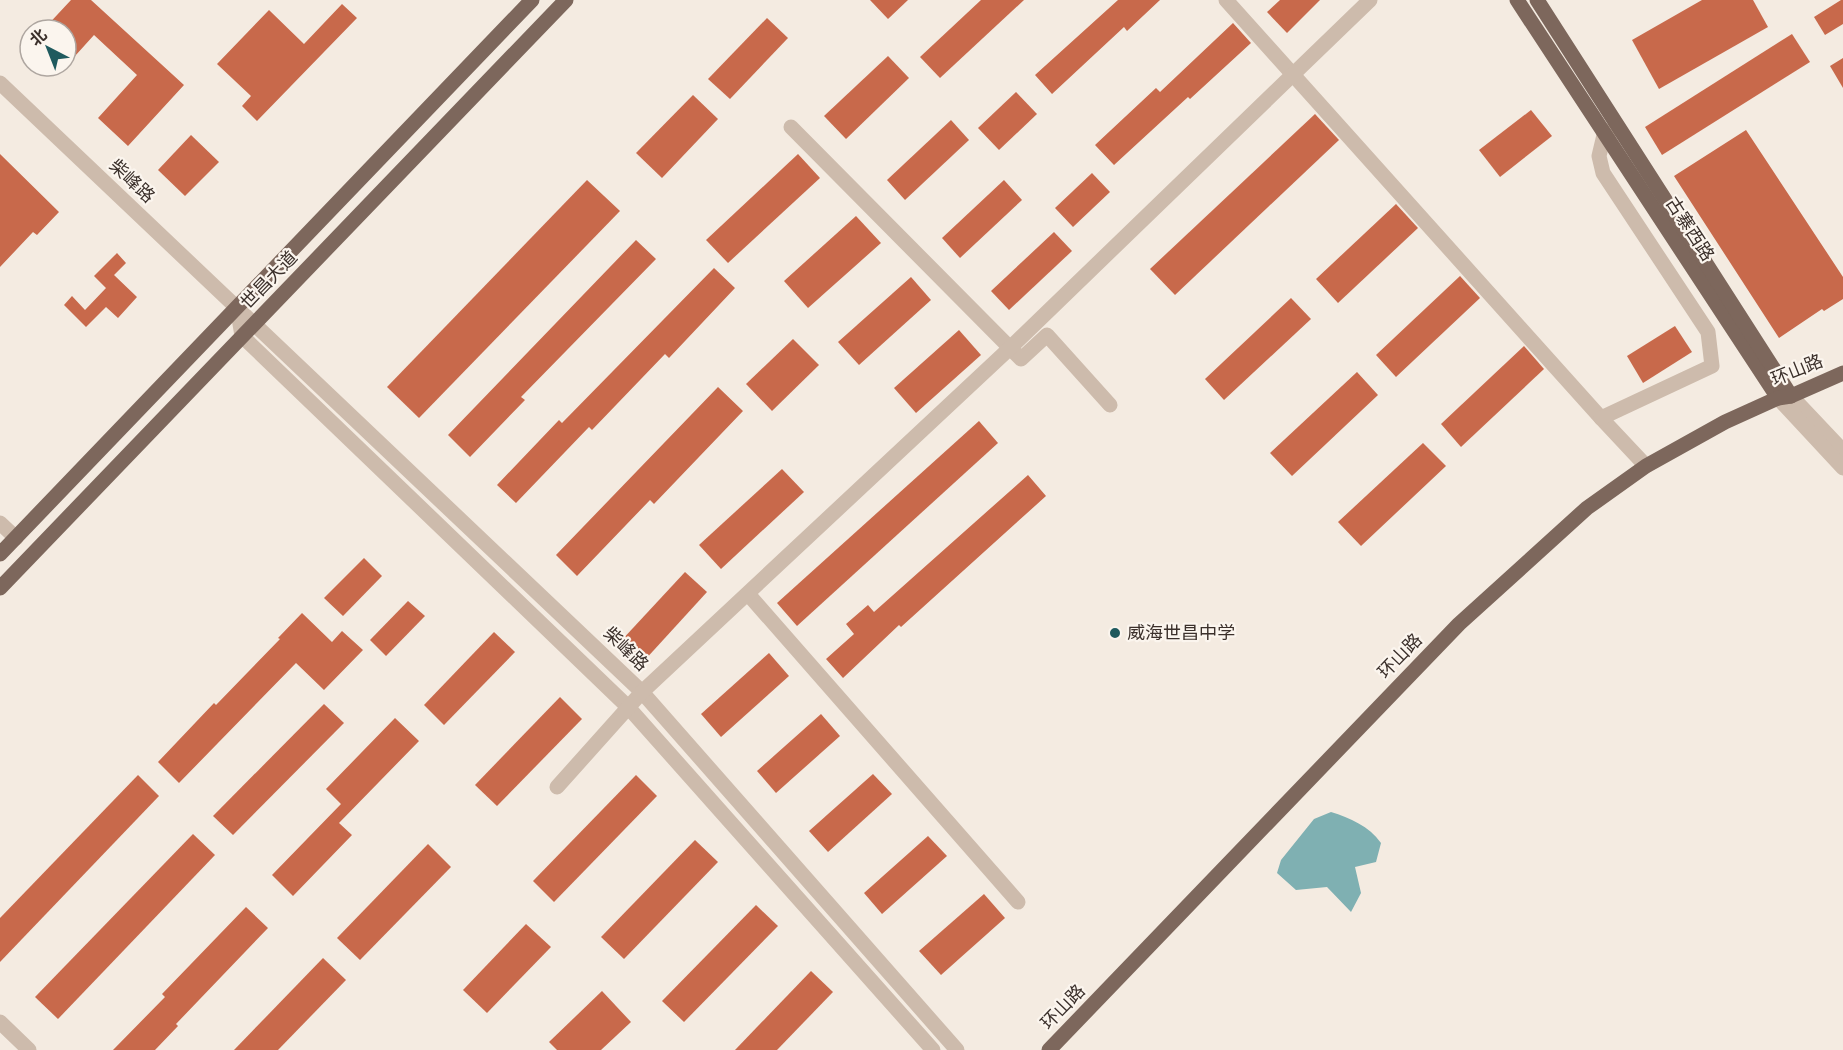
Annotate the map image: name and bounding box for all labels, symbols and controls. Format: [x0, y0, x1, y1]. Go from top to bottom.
north arrow [18, 18, 78, 78]
text: 北 [26, 25, 51, 50]
street label: 柴峰路 [105, 155, 159, 207]
street label: 古寨西路 [1661, 193, 1719, 265]
street label: 世昌大道 [236, 246, 302, 314]
street label: 环山路 [1768, 350, 1826, 390]
street label: 柴峰路 [599, 622, 653, 676]
place label: 威海世昌中学 [1127, 622, 1235, 644]
marker: 威海世昌中学 [1108, 626, 1122, 640]
street label: 环山路 [1373, 629, 1427, 683]
street label: 环山路 [1036, 980, 1090, 1034]

